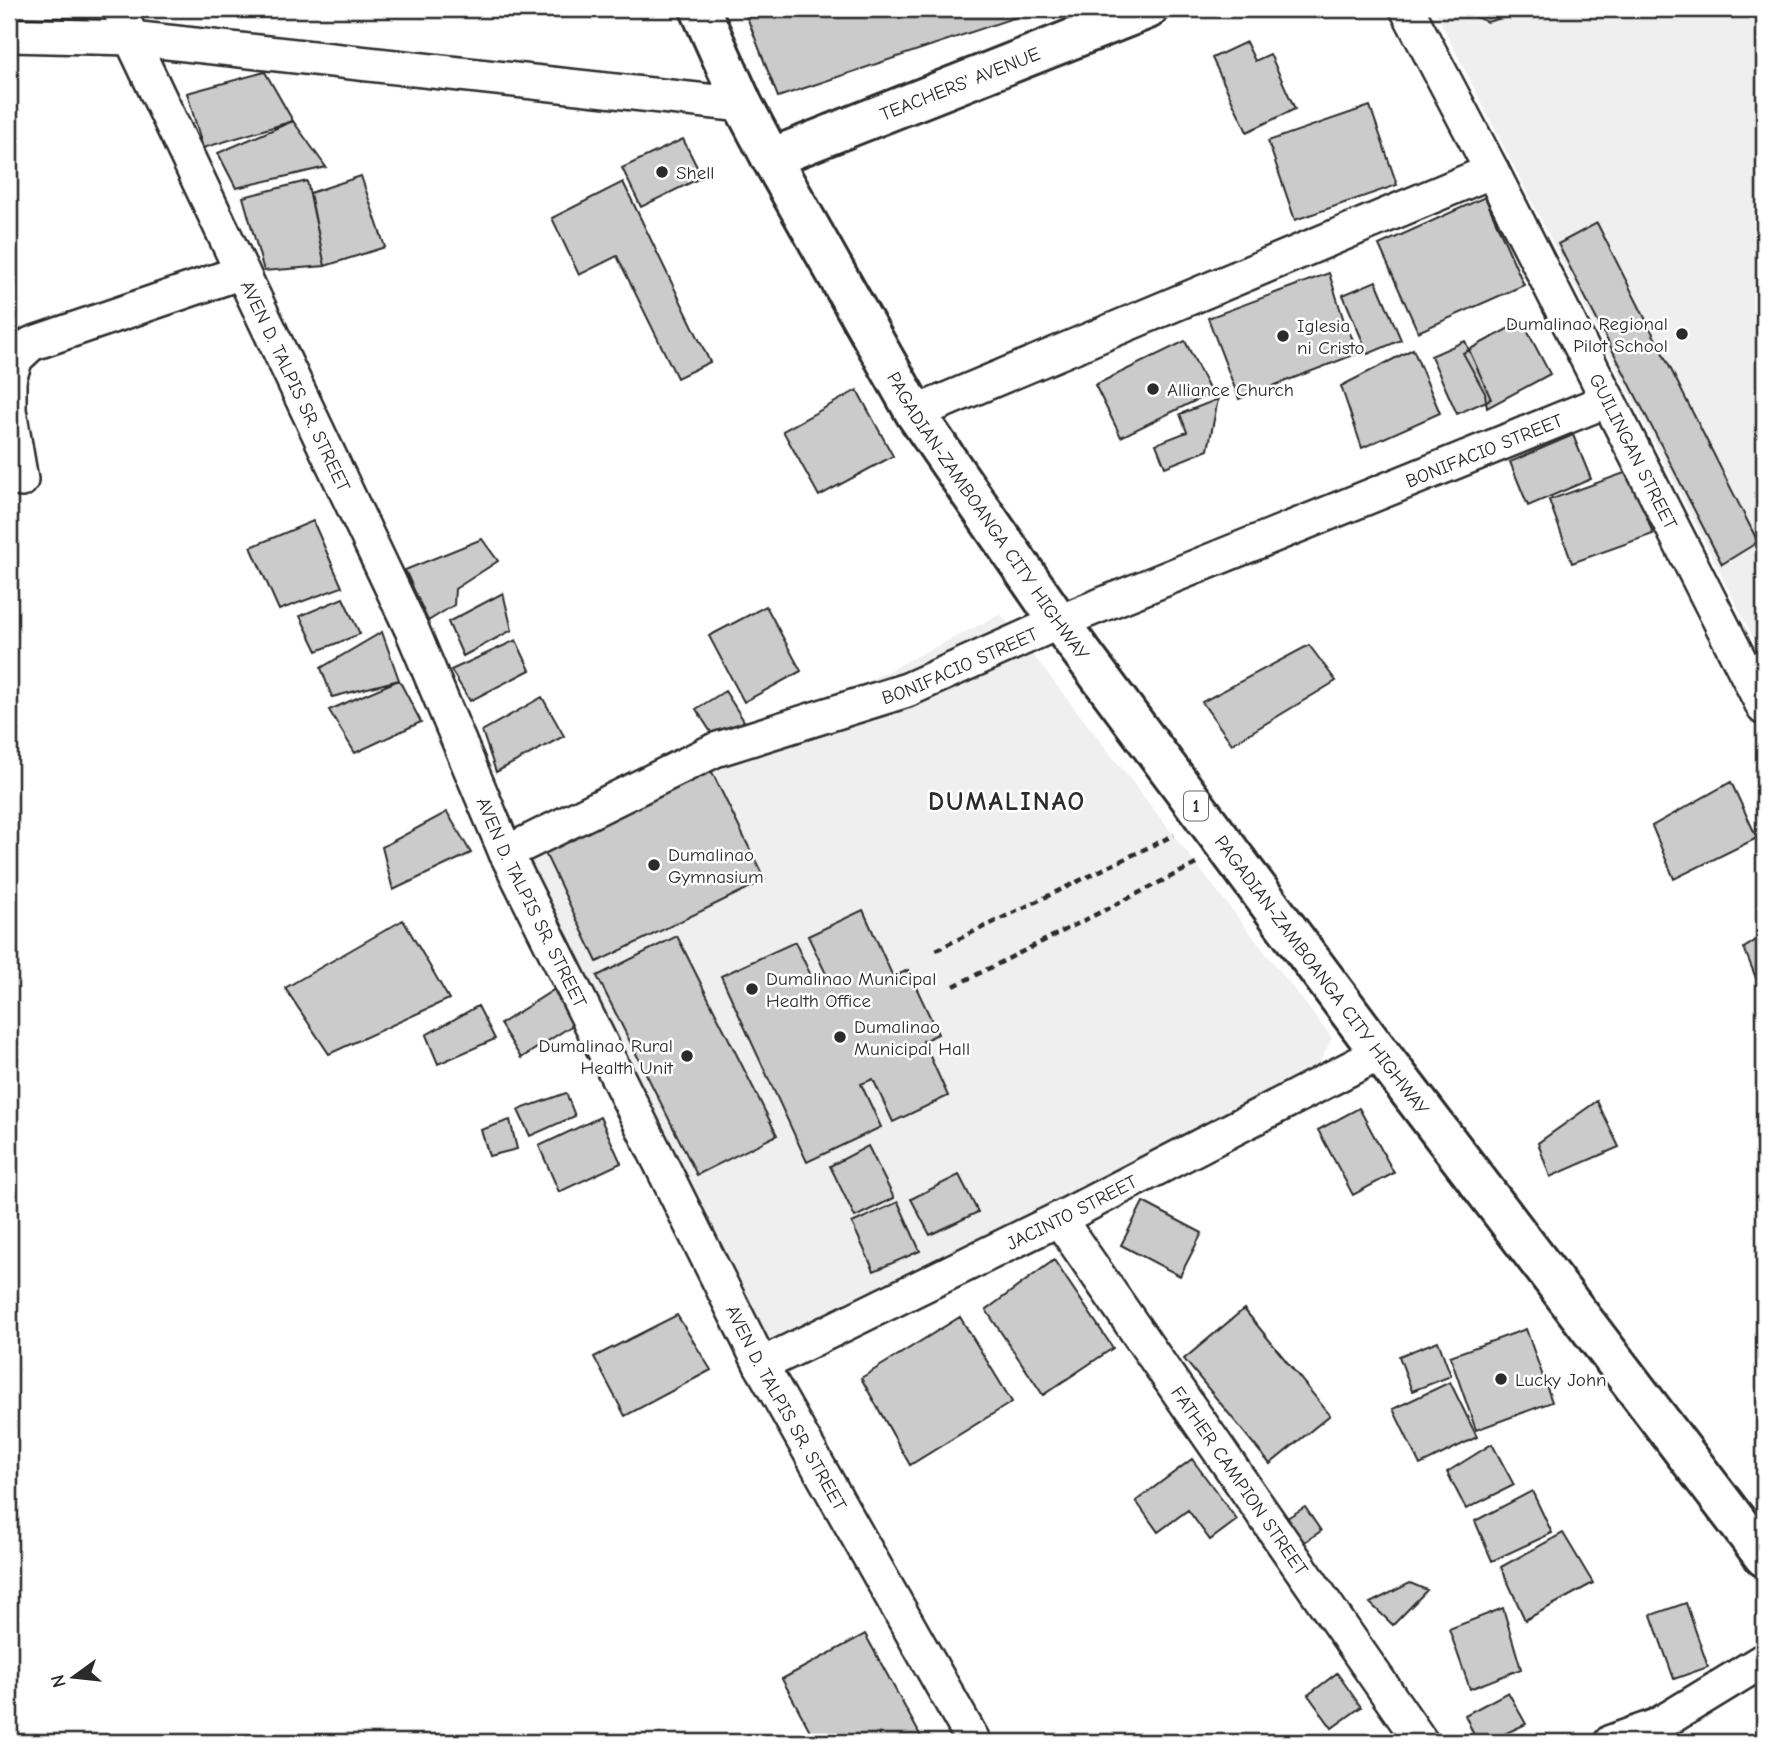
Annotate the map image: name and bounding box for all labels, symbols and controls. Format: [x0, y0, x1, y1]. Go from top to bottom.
street label: TEACHERS' AVENUE [877, 43, 1043, 126]
place label: Shell [676, 162, 715, 184]
marker: Shell [654, 164, 670, 180]
street label: AVEN D. TALPIS SR. STREET [236, 277, 355, 495]
place label: Dumalinao Regional Pilot School [1506, 313, 1668, 357]
place label: Iglesia ni Cristo [1297, 315, 1365, 359]
marker: Dumalinao Regional Pilot School [1674, 326, 1690, 342]
marker: Iglesia ni Cristo [1275, 328, 1291, 344]
street label: PAGADIAN-ZAMBOANGA CITY HIGHWAY [882, 368, 1094, 665]
street label: GUILINGAN STREET [1584, 370, 1682, 533]
place label: Alliance Church [1167, 379, 1294, 401]
marker: Alliance Church [1145, 381, 1161, 397]
street label: BONIFACIO STREET [1403, 409, 1566, 493]
street label: BONIFACIO STREET [879, 623, 1041, 709]
district label: DUMALINAO [928, 787, 1086, 817]
road number: 1 [1184, 792, 1208, 820]
street label: AVEN D. TALPIS SR. STREET [472, 794, 591, 1012]
street label: PAGADIAN-ZAMBOANGA CITY HIGHWAY [1210, 831, 1434, 1120]
place label: Dumalinao Gymnasium [668, 844, 764, 888]
marker: Dumalinao Gymnasium [646, 857, 662, 873]
place label: Dumalinao Municipal Health Office [766, 968, 936, 1012]
marker: Dumalinao Municipal Health Office [744, 981, 760, 997]
place label: Dumalinao Municipal Hall [854, 1016, 970, 1060]
marker: Dumalinao Municipal Hall [832, 1029, 848, 1045]
place label: Dumalinao Rural Health Unit [538, 1035, 674, 1079]
marker: Dumalinao Rural Health Unit [679, 1048, 695, 1064]
street label: JACINTO STREET [1003, 1171, 1141, 1255]
street label: AVEN D. TALPIS SR. STREET [721, 1302, 851, 1515]
place label: Lucky John [1515, 1369, 1607, 1391]
marker: Lucky John [1493, 1371, 1509, 1387]
street label: FATHER CAMPION STREET [1166, 1382, 1312, 1580]
north arrow [38, 1642, 108, 1712]
text: N [46, 1672, 71, 1690]

